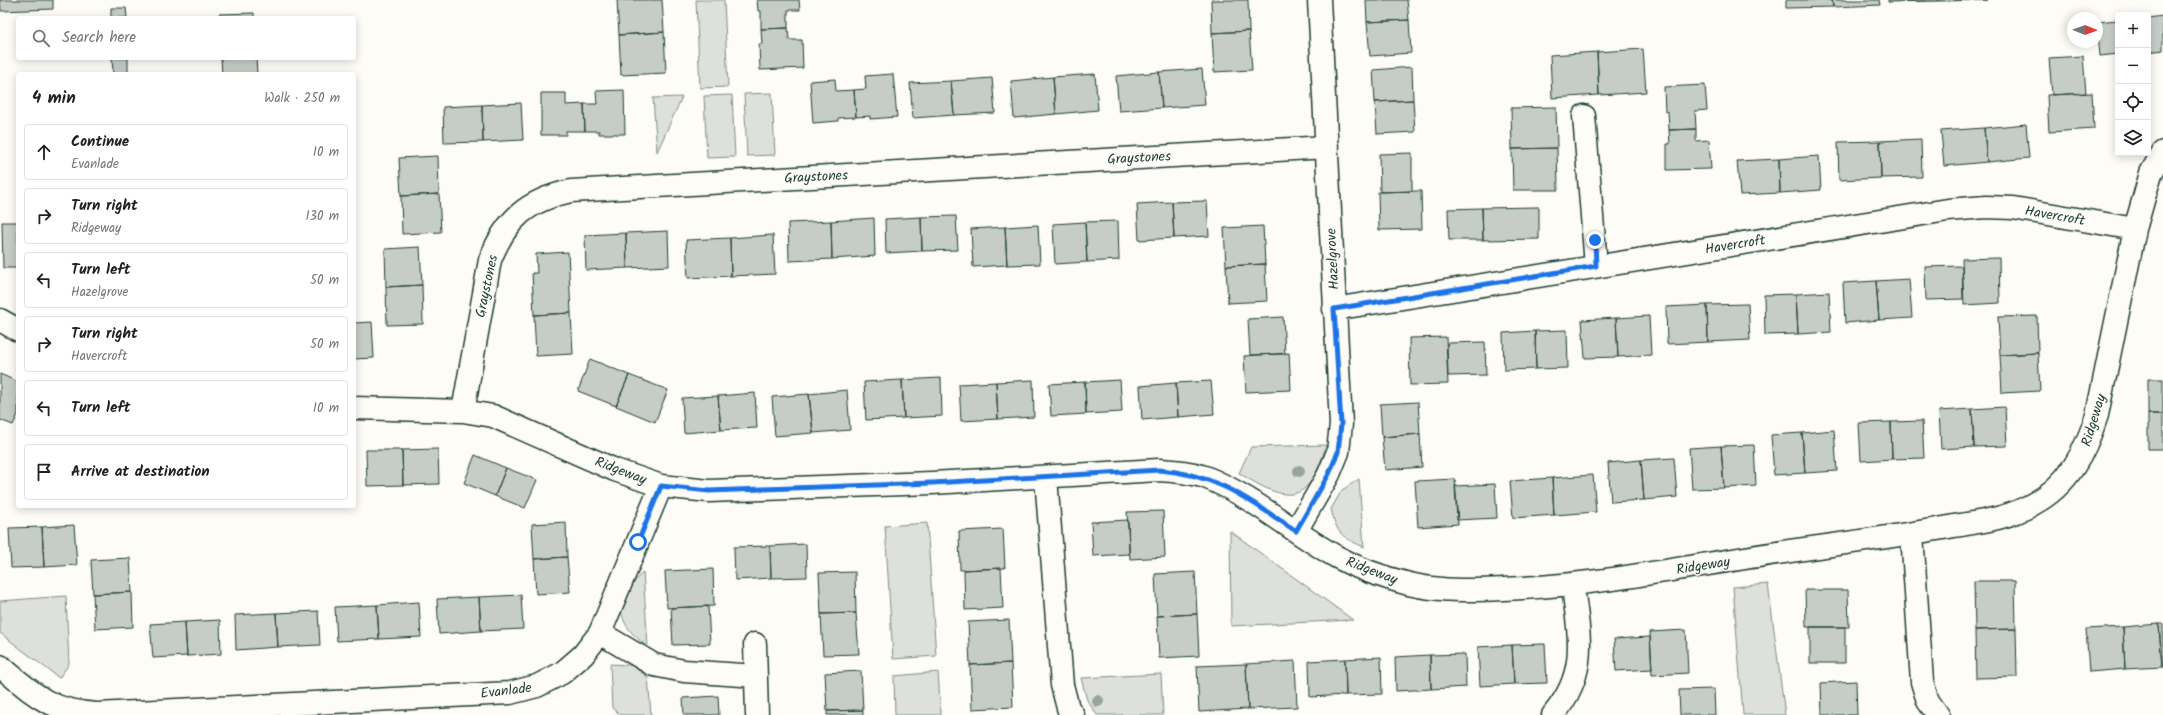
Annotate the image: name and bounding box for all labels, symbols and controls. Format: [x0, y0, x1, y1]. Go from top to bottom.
north arrow [2067, 12, 2103, 48]
map controls [2115, 12, 2151, 156]
button: + [2115, 12, 2151, 48]
search box [16, 16, 356, 60]
text: Search here [62, 26, 136, 50]
icon: search [30, 27, 52, 49]
button: − [2115, 48, 2151, 84]
button: locate [2115, 84, 2151, 120]
text: 4 min [32, 85, 76, 112]
text: Walk · 250 m [264, 88, 340, 109]
button: layers [2115, 120, 2151, 156]
text: Continue [71, 130, 129, 154]
icon: ahead [33, 141, 55, 163]
text: 10 m [313, 142, 339, 163]
street label: Graystones [1107, 145, 1171, 171]
text: Evanlade [71, 154, 119, 175]
street label: Graystones [784, 164, 848, 190]
text: Turn right [71, 194, 138, 218]
street label: Havercroft [2023, 200, 2087, 232]
icon: right [33, 205, 55, 227]
text: 130 m [305, 206, 339, 227]
text: Ridgeway [71, 218, 121, 239]
street label: Hazelgrove [1320, 227, 1346, 290]
street label: Havercroft [1703, 229, 1767, 261]
route end [1586, 231, 1604, 249]
street label: Graystones [470, 253, 504, 320]
text: Turn left [71, 258, 131, 282]
icon: left [33, 269, 55, 291]
text: 50 m [310, 270, 339, 291]
text: Hazelgrove [71, 282, 128, 303]
text: Turn right [71, 322, 138, 346]
icon: right [33, 333, 55, 355]
text: 50 m [310, 334, 339, 355]
text: Havercroft [71, 346, 127, 367]
street label: Ridgeway [2076, 391, 2112, 449]
text: Turn left [71, 396, 131, 420]
icon: left [33, 397, 55, 419]
text: 10 m [313, 398, 339, 419]
street label: Ridgeway [591, 451, 650, 491]
text: Arrive at destination [71, 460, 210, 484]
icon: arrive [33, 461, 55, 483]
route start [629, 533, 647, 551]
street label: Ridgeway [1342, 551, 1401, 591]
street label: Ridgeway [1675, 551, 1732, 581]
street label: Evanlade [479, 677, 534, 705]

